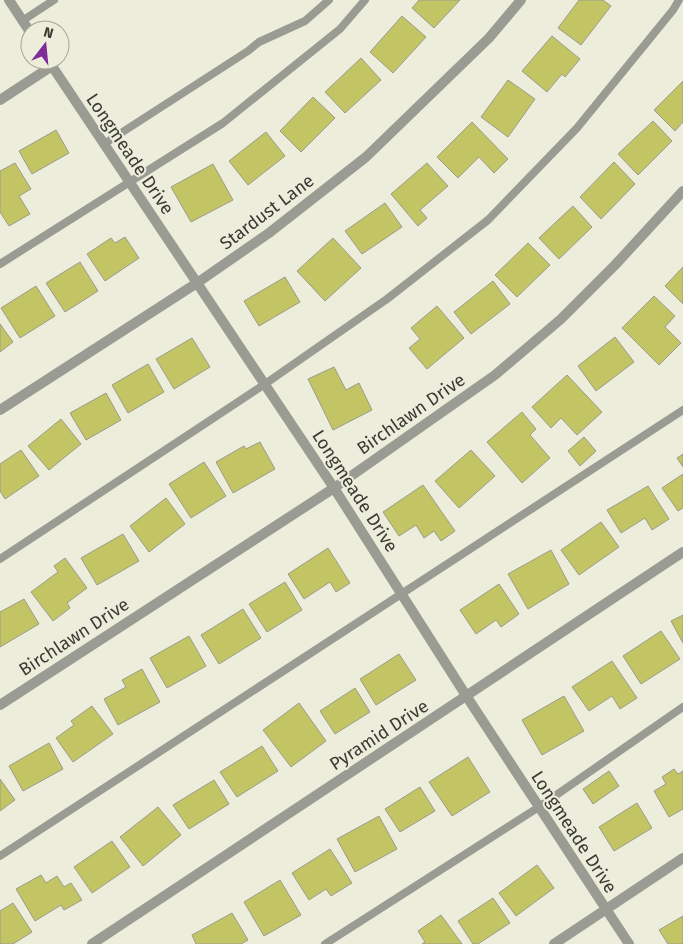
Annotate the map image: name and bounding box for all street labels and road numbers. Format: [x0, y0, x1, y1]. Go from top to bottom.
street label: Longmeade Drive [81, 89, 179, 219]
street label: Stardust Lane [216, 169, 318, 255]
street label: Birchlawn Drive [353, 369, 469, 459]
street label: Longmeade Drive [307, 426, 403, 556]
street label: Birchlawn Drive [15, 593, 133, 681]
street label: Pyramid Drive [325, 695, 433, 775]
street label: Longmeade Drive [526, 767, 622, 897]

